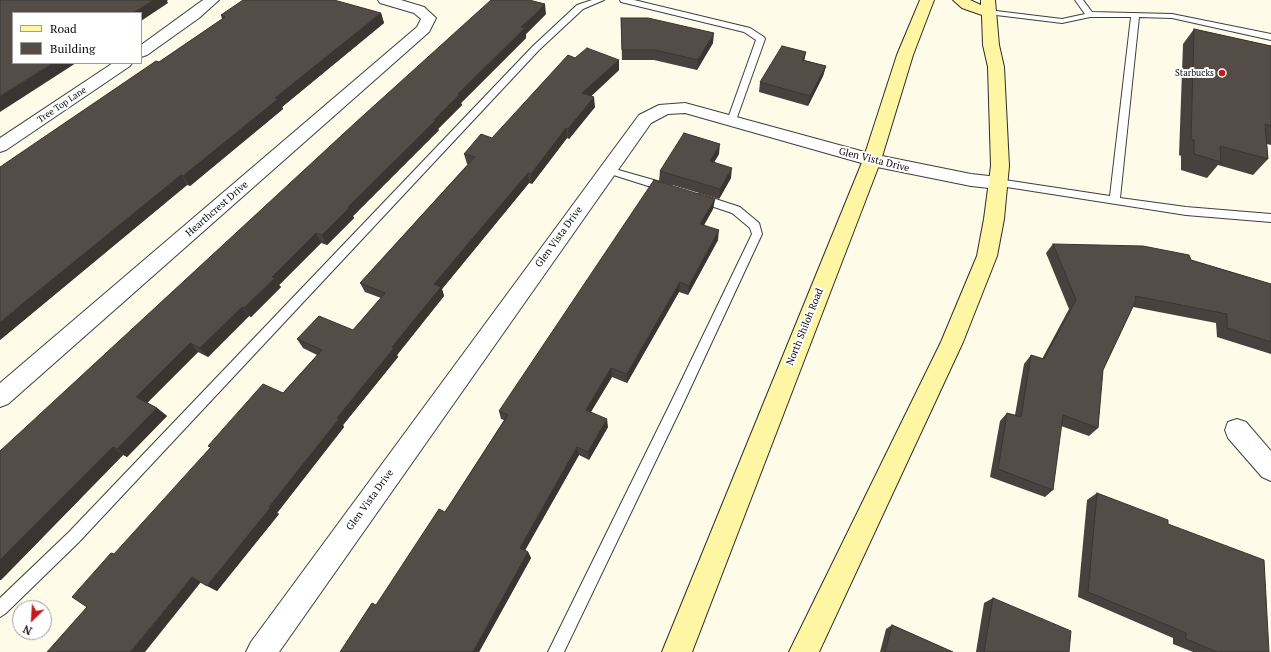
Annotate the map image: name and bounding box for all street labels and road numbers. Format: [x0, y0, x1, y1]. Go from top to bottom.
street label: Tree Top Lane [36, 85, 88, 125]
street label: Glen Vista Drive [837, 145, 911, 175]
street label: Hearthcrest Drive [183, 179, 251, 239]
street label: Glen Vista Drive [533, 204, 585, 270]
street label: North Shiloh Road [784, 287, 826, 367]
street label: Glen Vista Drive [344, 467, 396, 533]

